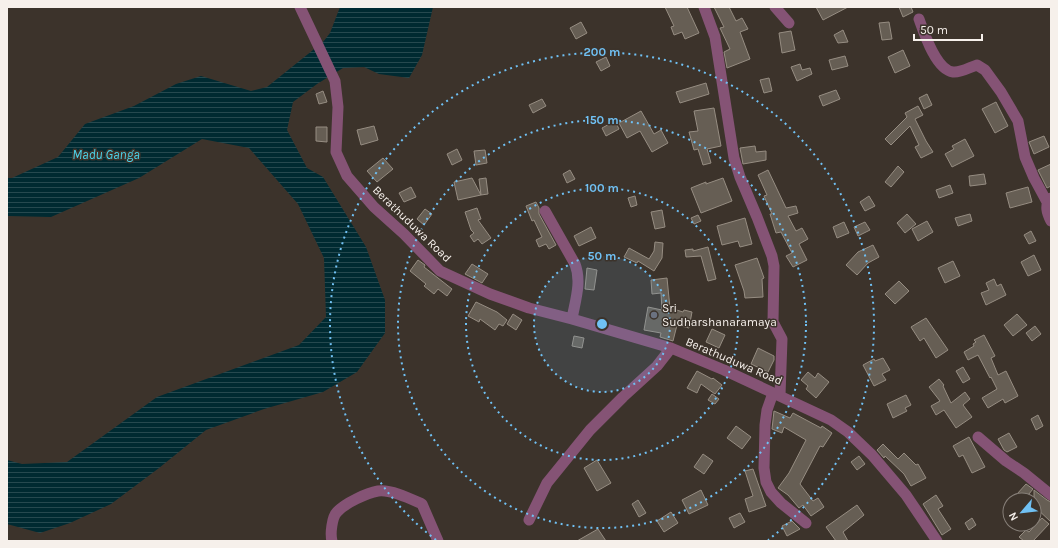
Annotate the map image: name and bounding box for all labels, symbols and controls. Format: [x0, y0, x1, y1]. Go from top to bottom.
scale bar [914, 16, 982, 42]
text: 50 m [920, 23, 948, 37]
text: 200 m [584, 45, 620, 59]
text: 150 m [585, 113, 619, 127]
water label: Madu Ganga [72, 147, 140, 162]
text: 100 m [585, 181, 619, 195]
street label: Berathuduwa Road [370, 183, 454, 265]
text: 50 m [588, 249, 617, 263]
place label: Sri Sudharshanaramaya [662, 301, 777, 329]
marker: Sri Sudharshanaramaya [649, 310, 659, 320]
centre of rings [595, 317, 609, 331]
street label: Berathuduwa Road [684, 334, 784, 388]
north arrow [1002, 492, 1042, 532]
text: N [1006, 510, 1021, 523]

